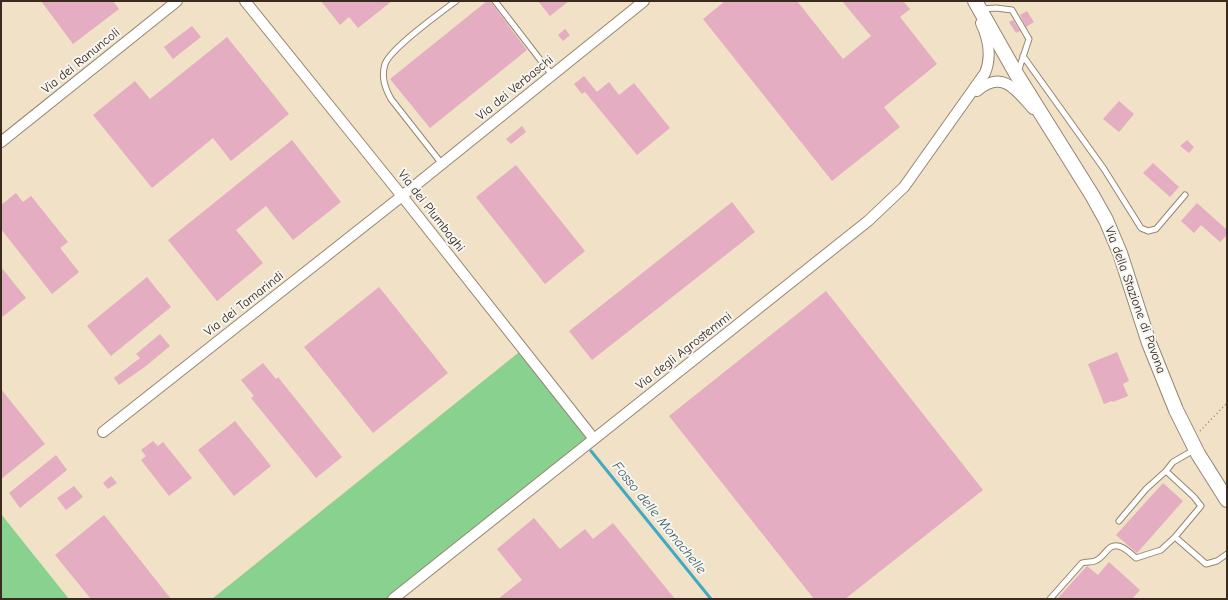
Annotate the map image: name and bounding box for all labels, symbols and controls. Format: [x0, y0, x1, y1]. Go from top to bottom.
street label: Via dei Ranuncoli [39, 25, 123, 97]
street label: Via dei Verbaschi [473, 52, 557, 124]
street label: Via dei Plumbaghi [394, 167, 468, 255]
street label: Via della Stazione di Pavona [1101, 224, 1169, 376]
street label: Via dei Tamarindi [201, 268, 287, 340]
street label: Via degli Agrostemmi [633, 309, 735, 393]
water label: Fosso delle Monachelle [608, 458, 710, 578]

